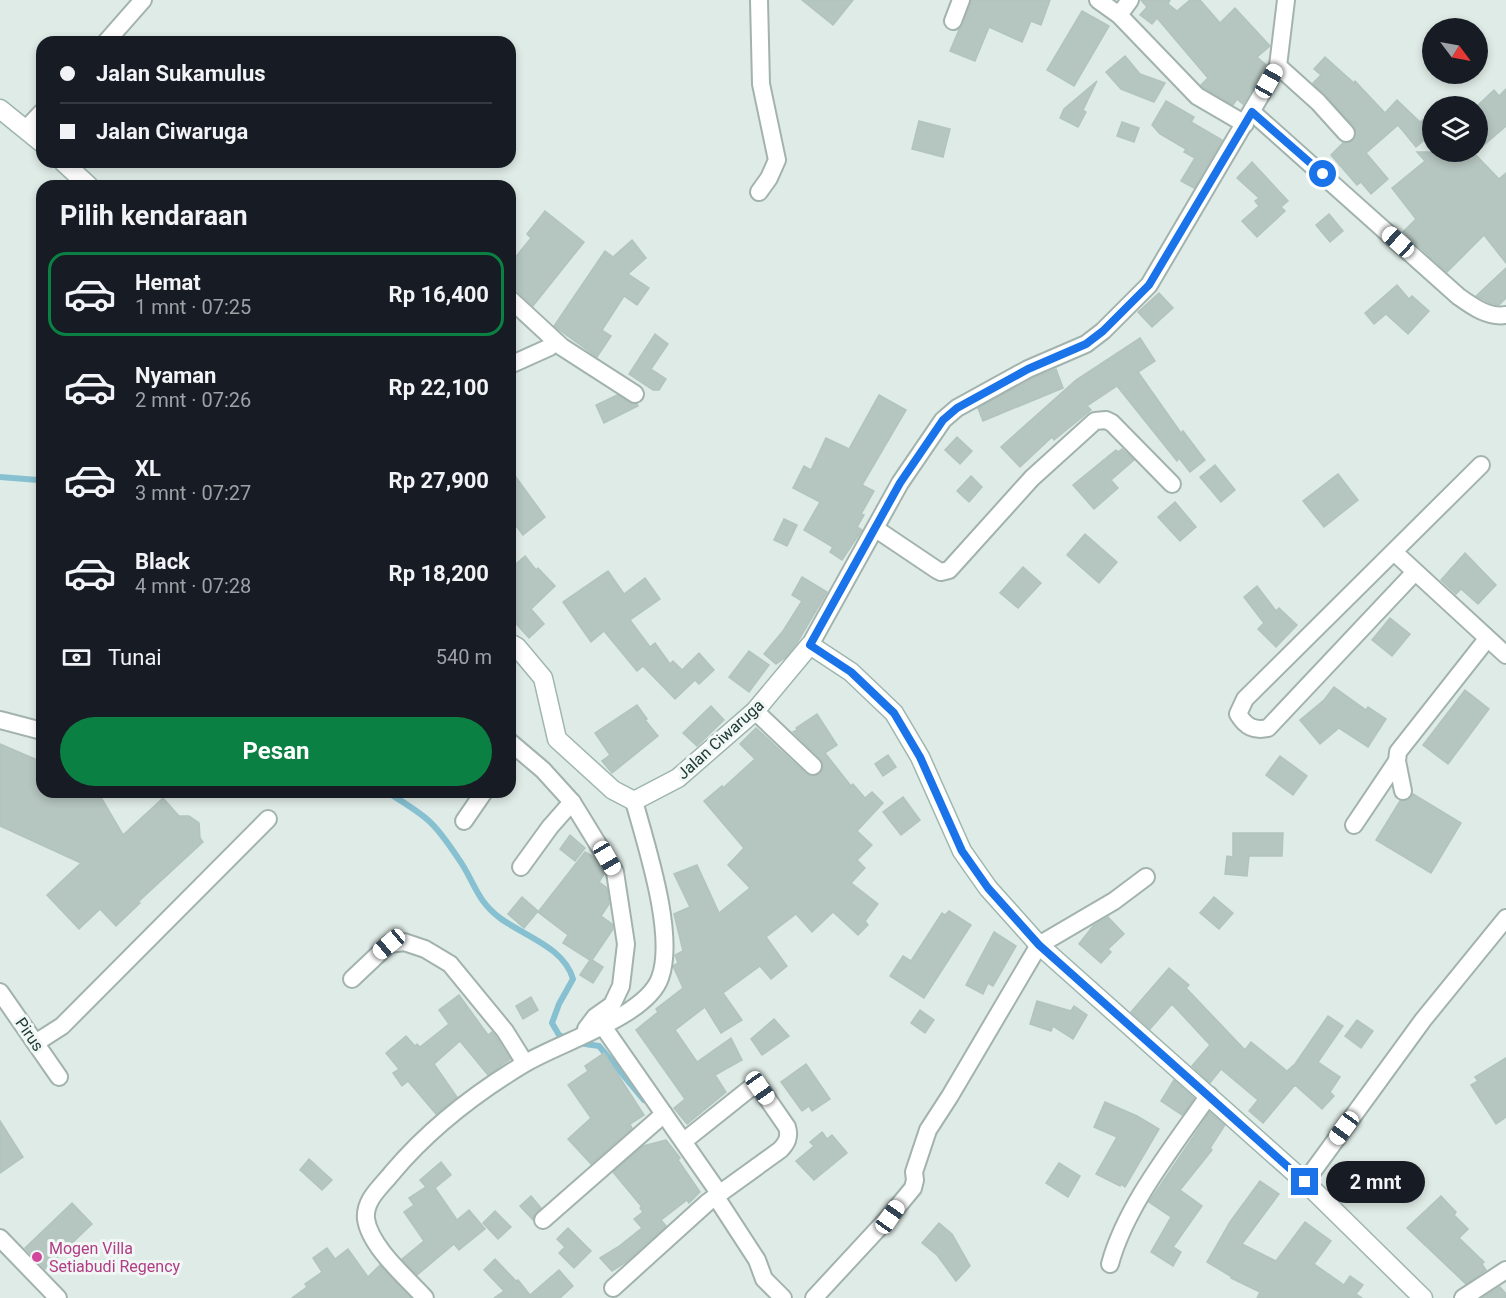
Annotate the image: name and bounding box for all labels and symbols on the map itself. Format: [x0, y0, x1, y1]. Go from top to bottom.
north arrow [1422, 18, 1488, 84]
car [1252, 61, 1286, 101]
route start [1309, 160, 1336, 187]
car [1379, 223, 1417, 261]
street label: Jalan Ciwaruga [673, 696, 768, 783]
car [590, 838, 624, 878]
car [369, 926, 409, 962]
street label: Pirus [11, 1014, 48, 1055]
car [742, 1068, 778, 1108]
car [1326, 1108, 1362, 1148]
callout: 2 mnt [1326, 1161, 1425, 1203]
route end [1291, 1168, 1318, 1195]
car [872, 1197, 908, 1237]
place label: Mogen Villa Setiabudi Regency [49, 1239, 181, 1276]
marker: Mogen Villa Setiabudi Regency [30, 1250, 44, 1264]

